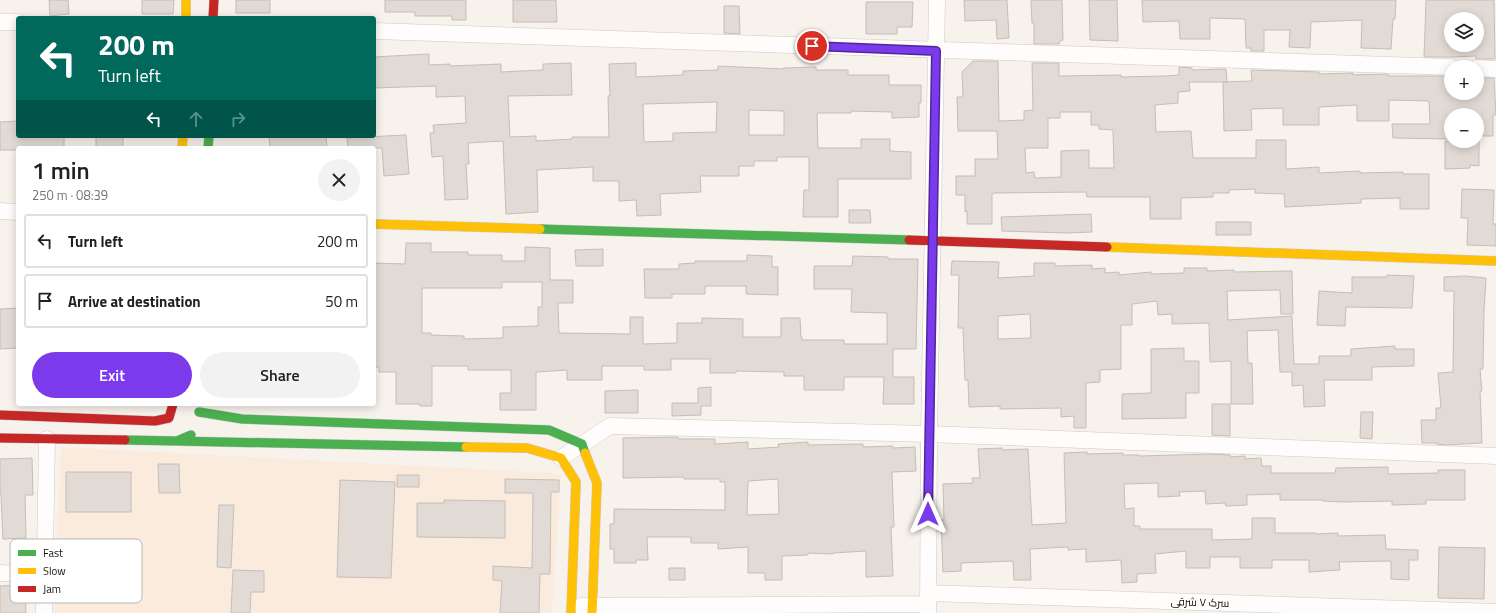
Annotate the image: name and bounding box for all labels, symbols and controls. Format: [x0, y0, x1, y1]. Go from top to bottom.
map controls [1444, 12, 1484, 148]
button: layers [1444, 12, 1484, 52]
text: 200 m [98, 23, 175, 66]
pin [795, 29, 829, 63]
icon: left [32, 32, 84, 84]
icon: arrive [801, 35, 823, 57]
button: + [1444, 60, 1484, 100]
text: Turn left [98, 62, 161, 89]
icon: left [143, 108, 165, 130]
icon: ahead [185, 108, 207, 130]
icon: right [227, 108, 249, 130]
button: − [1444, 108, 1484, 148]
text: 1 min [32, 152, 90, 188]
button: close [318, 159, 360, 201]
text: 250 m · 08:39 [32, 185, 108, 205]
icon: left [34, 230, 56, 252]
text: Turn left [68, 230, 123, 253]
text: 200 m [317, 230, 358, 253]
icon: arrive [34, 290, 56, 312]
text: Arrive at destination [68, 290, 201, 313]
text: 50 m [325, 290, 358, 313]
button: Exit [32, 352, 192, 398]
button: Share [200, 352, 360, 398]
position arrow [907, 493, 949, 535]
legend [10, 539, 142, 603]
text: Fast [43, 545, 63, 561]
text: Slow [43, 563, 66, 579]
text: Jam [43, 581, 61, 597]
street label: سرک ۷ شرقی [1170, 593, 1230, 611]

